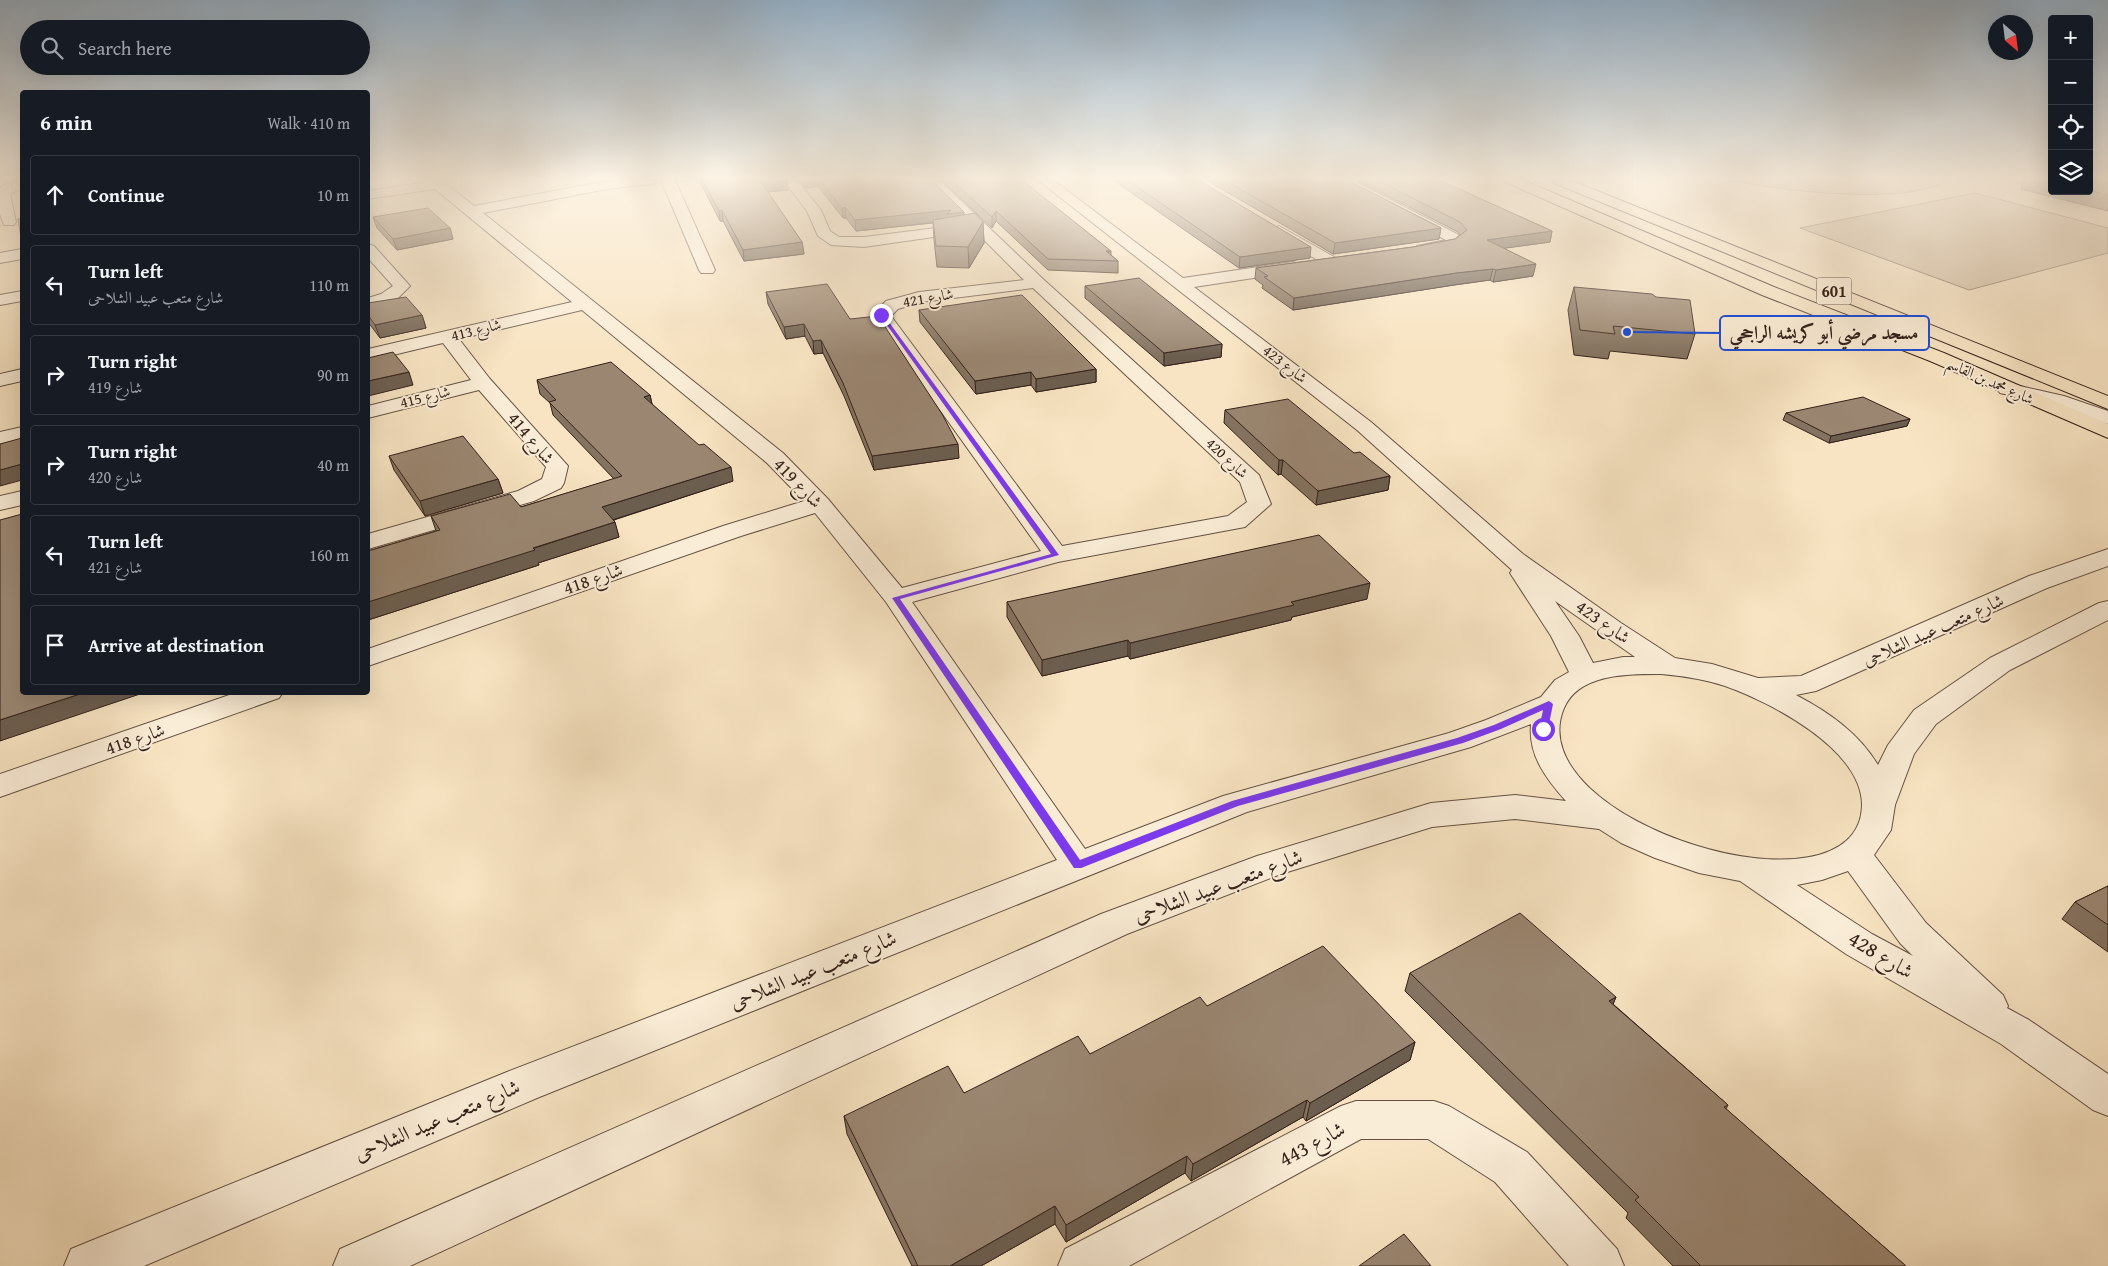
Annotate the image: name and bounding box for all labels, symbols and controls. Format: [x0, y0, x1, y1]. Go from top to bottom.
north arrow [1988, 15, 2033, 60]
map controls [2048, 15, 2093, 195]
button: + [2048, 15, 2093, 60]
search box [20, 20, 370, 75]
icon: search [38, 34, 66, 62]
text: Search here [78, 34, 172, 62]
button: − [2048, 60, 2093, 105]
button: locate [2048, 105, 2093, 150]
text: 6 min [40, 107, 92, 138]
text: Walk · 410 m [267, 111, 350, 135]
button: layers [2048, 150, 2093, 195]
icon: ahead [41, 181, 69, 209]
text: Continue [88, 181, 165, 209]
text: 10 m [317, 183, 349, 207]
text: Turn left [88, 257, 163, 285]
icon: left [41, 271, 69, 299]
text: 110 m [309, 273, 349, 297]
road number: 601 [1816, 278, 1852, 304]
street label: شارع 421 [901, 283, 955, 315]
text: شارع متعب عبيد الشلاحى [88, 285, 223, 309]
route end [870, 304, 893, 327]
street label: شارع 413 [449, 313, 504, 349]
callout: مسجد مرضي أبو كريشه الراجحي [1720, 316, 1929, 350]
text: مسجد مرضي أبو كريشه الراجحي [1730, 318, 1918, 350]
street label: شارع 423 [1257, 340, 1312, 390]
text: Turn right [88, 347, 177, 375]
street label: شارع محمد بن القاسم [1941, 352, 2037, 414]
icon: right [41, 361, 69, 389]
text: 90 m [317, 363, 349, 387]
text: شارع 419 [88, 375, 142, 399]
street label: شارع 415 [398, 380, 453, 416]
street label: شارع 414 [500, 406, 561, 471]
street label: شارع 420 [1199, 433, 1253, 485]
text: Turn right [88, 437, 177, 465]
icon: right [41, 451, 69, 479]
street label: شارع 419 [766, 451, 829, 515]
text: 40 m [317, 453, 349, 477]
text: شارع 420 [88, 465, 142, 489]
text: Turn left [88, 527, 163, 555]
icon: left [41, 541, 69, 569]
text: 160 m [309, 543, 349, 567]
text: شارع 421 [88, 555, 142, 579]
street label: شارع 418 [560, 556, 627, 603]
street label: شارع متعب عبيد الشلاحى [1858, 586, 2009, 675]
street label: شارع 423 [1569, 593, 1636, 652]
icon: arrive [41, 631, 69, 659]
text: Arrive at destination [88, 631, 264, 659]
street label: شارع 418 [102, 716, 169, 763]
route start [1532, 718, 1555, 741]
street label: شارع متعب عبيد الشلاحى [1129, 841, 1308, 933]
street label: شارع متعب عبيد الشلاحى [725, 922, 902, 1020]
street label: شارع 428 [1841, 923, 1920, 989]
street label: شارع متعب عبيد الشلاحى [349, 1071, 526, 1171]
street label: شارع 443 [1273, 1113, 1352, 1177]

